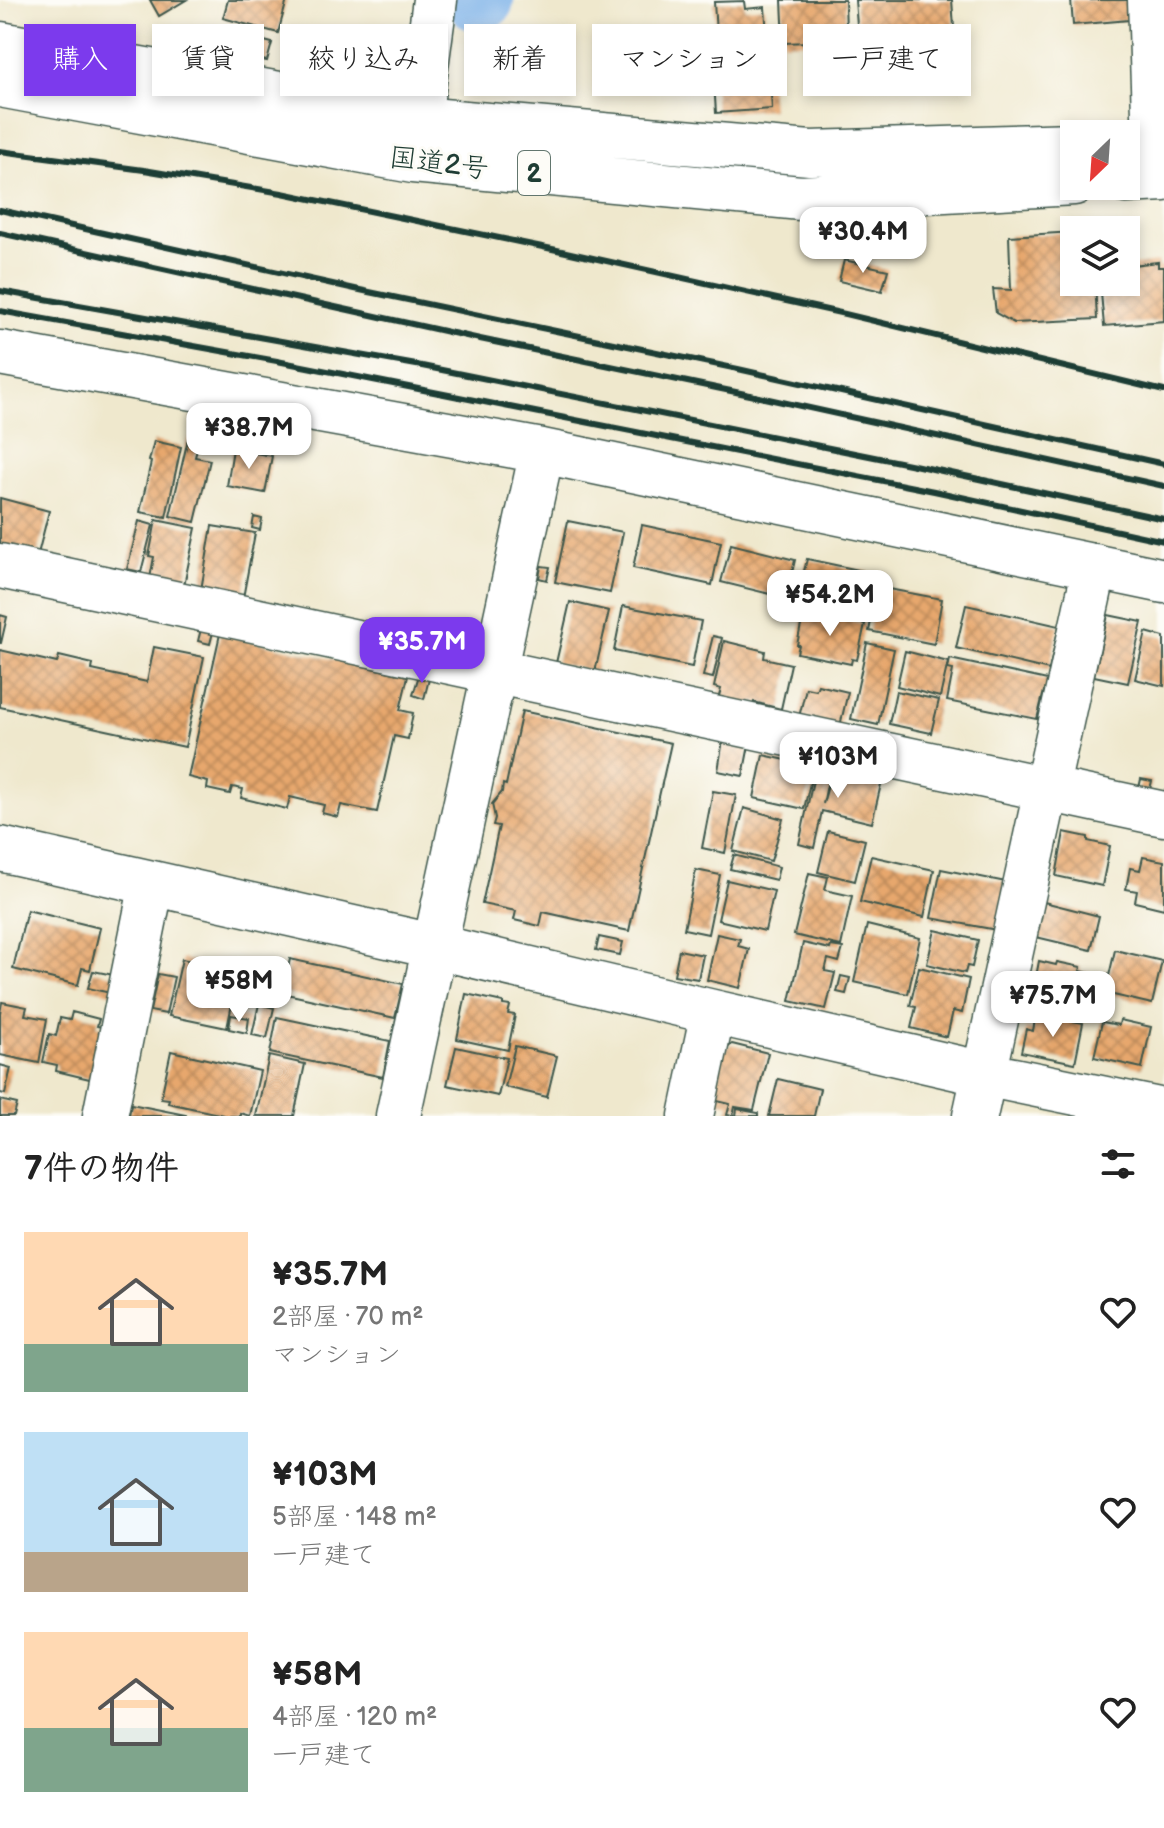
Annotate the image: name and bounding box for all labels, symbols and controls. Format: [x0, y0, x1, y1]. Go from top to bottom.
chip: 購入 [24, 24, 136, 96]
chip: 賃貸 [152, 24, 264, 96]
chip: 絞り込み [280, 24, 448, 96]
chip: 新着 [464, 24, 576, 96]
chip: マンション [592, 24, 787, 96]
chip: 一戸建て [803, 24, 971, 96]
north arrow [1060, 120, 1140, 200]
map controls [1060, 120, 1140, 296]
street label: 国道2号 [387, 141, 491, 186]
road number: 2 [518, 151, 550, 195]
pin: ¥30.4M [798, 207, 928, 275]
button: layers [1060, 216, 1140, 296]
text: ¥30.4M [818, 217, 908, 248]
pin: ¥38.7M [184, 403, 314, 471]
text: ¥38.7M [204, 413, 294, 444]
pin: ¥54.2M [765, 570, 895, 638]
text: ¥54.2M [785, 580, 875, 611]
pin: ¥35.7M [357, 617, 487, 685]
text: ¥35.7M [378, 627, 466, 658]
pin: ¥103M [782, 732, 894, 800]
text: ¥103M [798, 742, 878, 773]
pin: ¥58M [192, 956, 286, 1024]
text: ¥58M [204, 966, 274, 997]
pin: ¥75.7M [988, 971, 1118, 1039]
text: ¥75.7M [1009, 981, 1097, 1012]
icon: filters [1096, 1142, 1140, 1186]
text: 7件の物件 [24, 1148, 179, 1189]
text: ¥35.7M [272, 1254, 388, 1295]
icon: home [88, 1264, 184, 1360]
icon: heart [1096, 1290, 1140, 1334]
text: 2部屋 · 70 m² [272, 1302, 423, 1333]
text: マンション [272, 1340, 401, 1371]
text: ¥103M [272, 1454, 378, 1495]
icon: home [88, 1464, 184, 1560]
icon: heart [1096, 1490, 1140, 1534]
text: 5部屋 · 148 m² [272, 1502, 437, 1533]
text: 一戸建て [272, 1540, 376, 1571]
text: ¥58M [272, 1654, 362, 1695]
icon: home [88, 1664, 184, 1760]
icon: heart [1096, 1690, 1140, 1734]
text: 4部屋 · 120 m² [272, 1702, 437, 1733]
text: 一戸建て [272, 1740, 376, 1771]

